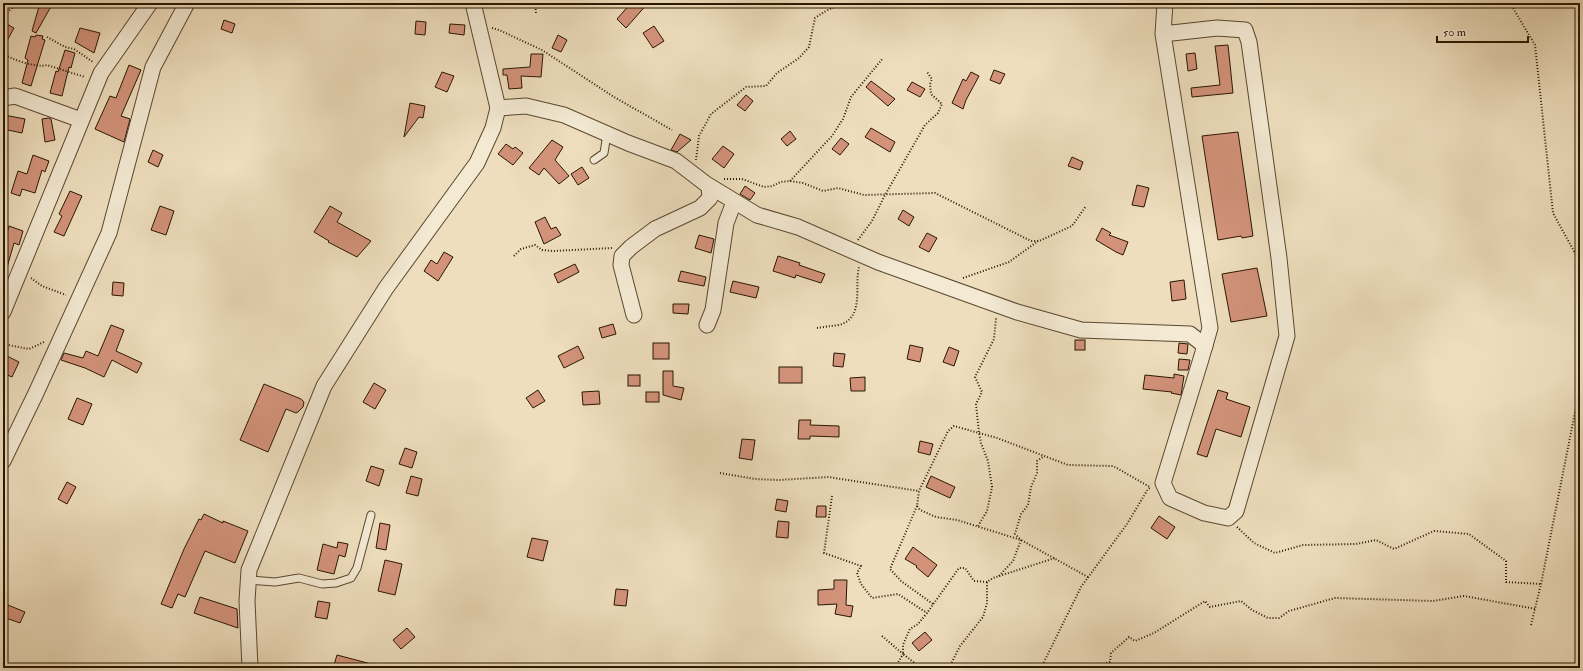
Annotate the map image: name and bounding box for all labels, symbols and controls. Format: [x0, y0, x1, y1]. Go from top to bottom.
scale bar [1437, 18, 1528, 44]
text: 50 m [1443, 25, 1467, 40]

